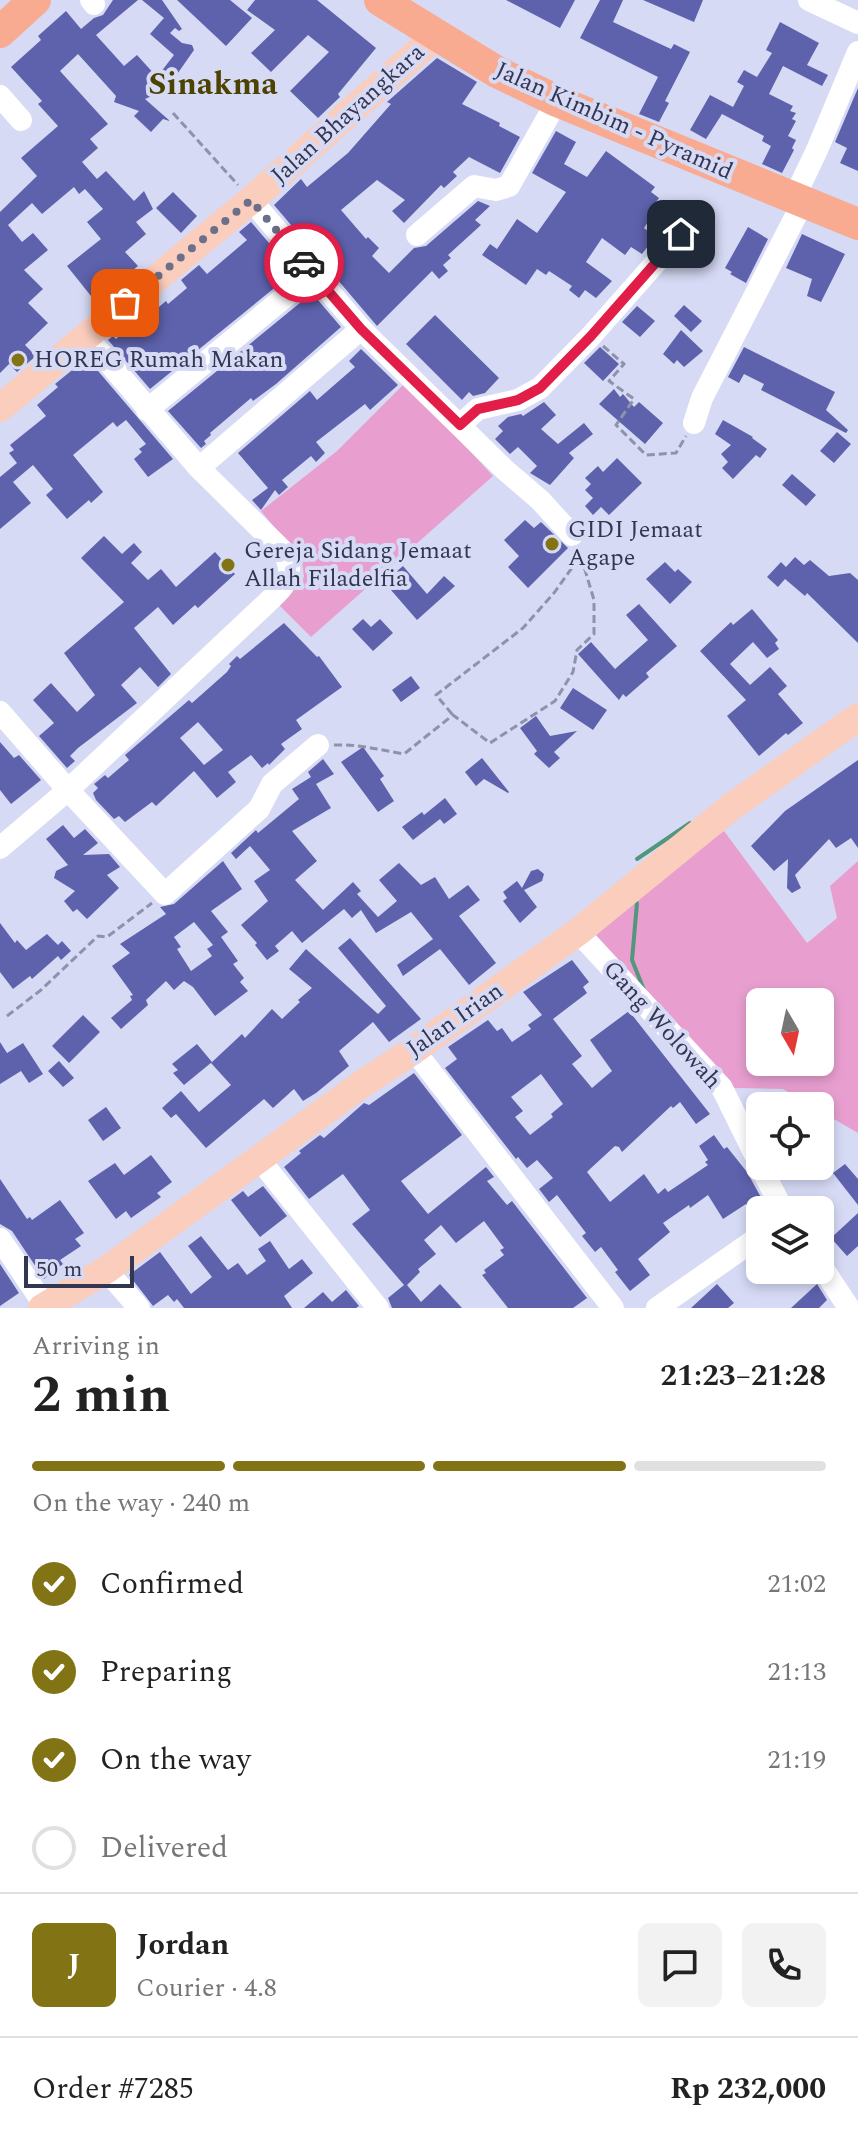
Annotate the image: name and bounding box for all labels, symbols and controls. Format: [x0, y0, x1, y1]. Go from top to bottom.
street label: Jalan Bhayangkara [263, 35, 433, 193]
street label: Jalan Kimbim - Pyramid [489, 52, 739, 190]
district label: Sinakma [148, 60, 278, 109]
pin [647, 200, 715, 268]
icon: home [659, 212, 703, 256]
courier [264, 223, 344, 303]
icon: car [282, 241, 326, 285]
pin [91, 269, 159, 337]
icon: bag [103, 281, 147, 325]
place label: HOREG Rumah Makan [34, 342, 284, 378]
marker: HOREG Rumah Makan [9, 351, 27, 369]
place label: GIDI Jemaat Agape [568, 512, 703, 576]
place label: Gereja Sidang Jemaat Allah Filadelfia [244, 533, 472, 597]
marker: GIDI Jemaat Agape [543, 535, 561, 553]
marker: Gereja Sidang Jemaat Allah Filadelfia [219, 556, 237, 574]
street label: Gang Wolowah [594, 952, 730, 1098]
street label: Jalan Irian [399, 973, 511, 1067]
north arrow [746, 988, 834, 1076]
map controls [746, 988, 834, 1284]
button: locate [746, 1092, 834, 1180]
button: layers [746, 1196, 834, 1284]
scale bar [24, 1252, 134, 1288]
text: 50 m [36, 1253, 82, 1286]
text: Arriving in [32, 1326, 160, 1366]
text: 21:23–21:28 [660, 1353, 826, 1399]
text: 2 min [32, 1356, 170, 1435]
text: On the way · 240 m [32, 1483, 250, 1523]
text: Confirmed [100, 1561, 244, 1607]
icon: check [32, 1562, 76, 1606]
text: 21:02 [767, 1564, 826, 1604]
text: Preparing [100, 1649, 232, 1695]
icon: check [32, 1650, 76, 1694]
text: 21:13 [767, 1652, 826, 1692]
text: On the way [100, 1737, 251, 1783]
icon: check [32, 1738, 76, 1782]
text: 21:19 [767, 1740, 826, 1780]
text: Delivered [100, 1825, 228, 1871]
text: Jordan [136, 1922, 229, 1968]
button: chat [638, 1923, 722, 2007]
button: phone [742, 1923, 826, 2007]
text: J [68, 1942, 80, 1988]
text: Courier · 4.8 [136, 1968, 277, 2008]
text: Order #7285 [32, 2066, 194, 2112]
text: Rp 232,000 [670, 2066, 826, 2112]

